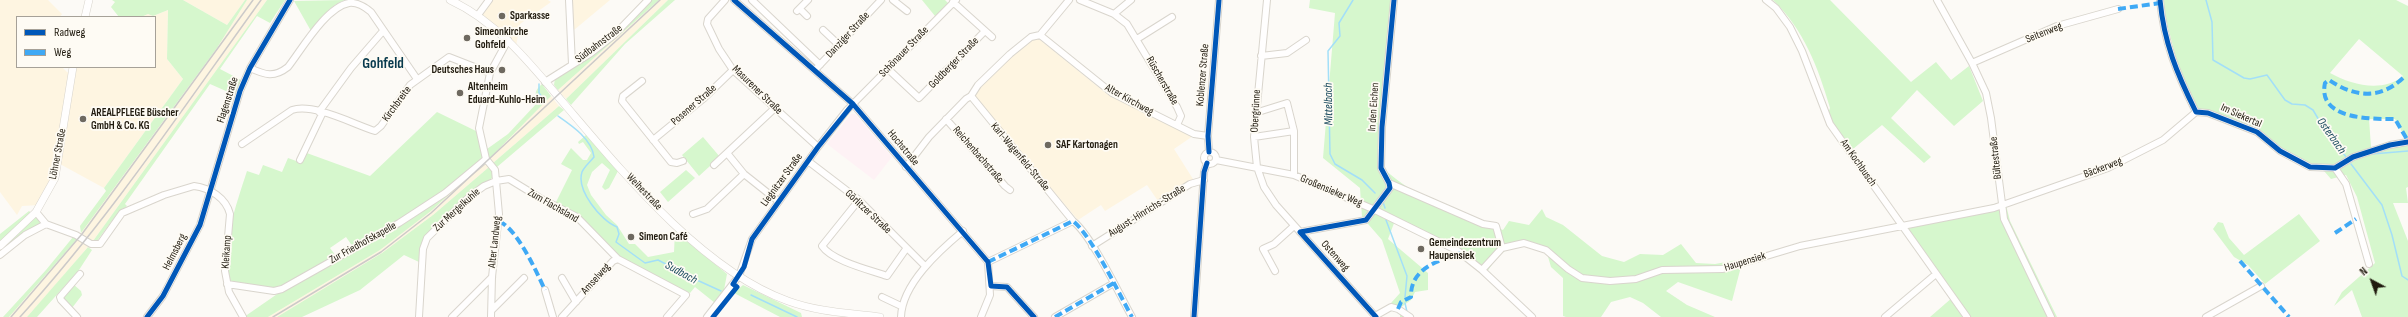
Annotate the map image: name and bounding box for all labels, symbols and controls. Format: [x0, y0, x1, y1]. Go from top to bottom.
place label: Sparkasse [510, 9, 550, 23]
street label: Danziger Straße [823, 9, 873, 61]
marker: Sparkasse [497, 11, 507, 21]
legend [16, 16, 156, 68]
street label: Seitenweg [2024, 20, 2064, 46]
street label: Südbahnstraße [573, 22, 625, 66]
street label: Schönauer Straße [876, 24, 932, 80]
text: Radweg [54, 25, 85, 40]
place label: Simeonkirche Gohfeld [475, 25, 528, 51]
marker: Simeonkirche Gohfeld [462, 33, 472, 43]
street label: Goldberger Straße [926, 34, 982, 92]
street label: Koblenzer Straße [1194, 43, 1212, 107]
text: Weg [54, 45, 71, 60]
street label: Rüscherstraße [1143, 54, 1181, 108]
district label: Gohfeld [362, 55, 404, 73]
place label: Deutsches Haus [431, 63, 494, 77]
street label: Masurener Straße [729, 63, 785, 117]
marker: Deutsches Haus [497, 65, 507, 75]
street label: Flagenstraße [214, 75, 242, 125]
place label: Altenheim Eduard-Kuhlo-Heim [468, 80, 545, 106]
street label: Alter Kirchweg [1102, 81, 1156, 119]
street label: Posener Straße [669, 82, 719, 128]
street label: In den Eichen [1366, 82, 1382, 132]
water label: Mittelbach [1321, 83, 1337, 125]
street label: Kirchbreite [380, 84, 414, 124]
marker: Altenheim Eduard-Kuhlo-Heim [455, 88, 465, 98]
street label: Obergrünne [1248, 89, 1264, 133]
street label: Im Siekertal [2218, 101, 2264, 131]
place label: AREALPFLEGE Büscher GmbH & Co. KG [91, 106, 179, 132]
marker: AREALPFLEGE Büscher GmbH & Co. KG [78, 114, 88, 124]
water label: Osterbach [2313, 115, 2349, 157]
street label: Karl-Wagenfeld-Straße [988, 120, 1052, 194]
street label: Reichenbachstraße [950, 124, 1006, 186]
street label: Löhner Straße [47, 127, 69, 181]
street label: Hochstraße [884, 127, 922, 169]
street label: Bültestraße [1987, 136, 2005, 180]
street label: Am Kochbusch [1837, 137, 1879, 189]
place label: SAF Kartonagen [1056, 138, 1118, 152]
marker: SAF Kartonagen [1043, 140, 1053, 150]
street label: Liegnitzer Straße [758, 151, 806, 209]
street label: Bäckerweg [2082, 155, 2124, 181]
street label: Weihestraße [623, 171, 665, 213]
street label: Großensieker Weg [1298, 172, 1364, 210]
street label: August-Hinrichs-Straße [1106, 182, 1188, 240]
street label: Zur Mergelkuhle [431, 186, 483, 234]
street label: Zum Flachsland [525, 186, 581, 226]
street label: Görlitzer Straße [842, 187, 894, 237]
street label: Alter Landweg [486, 215, 504, 269]
street label: Zur Friedhofskapelle [327, 219, 399, 267]
place label: Simeon Café [639, 230, 688, 244]
street label: Helmsberg [160, 231, 190, 273]
marker: Simeon Café [626, 232, 636, 242]
street label: Kleikamp [219, 235, 235, 269]
place label: Gemeindezentrum Haupensiek [1429, 236, 1501, 262]
street label: Ostenweg [1318, 238, 1352, 274]
marker: Gemeindezentrum Haupensiek [1416, 244, 1426, 254]
street label: Haupensiek [1723, 249, 1767, 275]
water label: Sudbach [663, 258, 699, 288]
street label: Amselweg [579, 261, 613, 297]
north arrow [2352, 261, 2392, 301]
text: N [2357, 265, 2370, 278]

